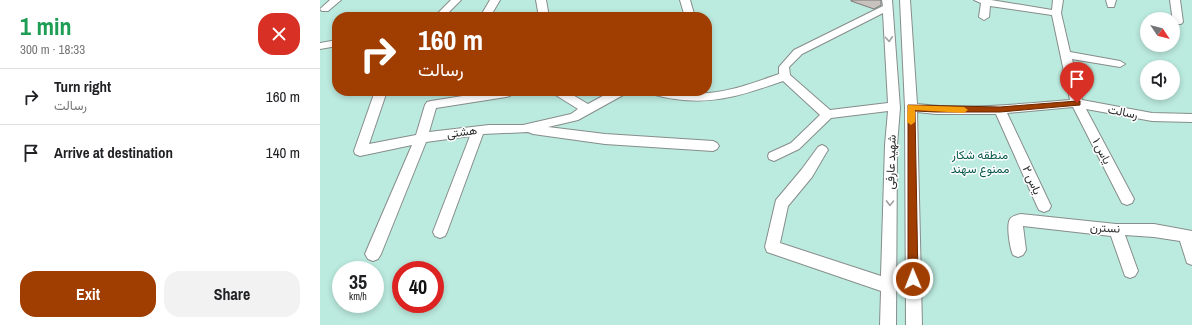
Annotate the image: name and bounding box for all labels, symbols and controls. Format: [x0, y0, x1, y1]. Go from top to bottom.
text: 1 min [20, 10, 71, 42]
north arrow [1140, 12, 1180, 52]
map controls [1140, 12, 1180, 100]
button: close [258, 13, 300, 55]
text: 160 m [418, 21, 483, 59]
icon: right [352, 28, 404, 80]
one-way arrow [884, 36, 893, 42]
text: 300 m · 18:33 [20, 41, 85, 58]
text: رسالت [418, 57, 464, 82]
button: sound [1140, 60, 1180, 100]
pin [1060, 62, 1094, 103]
icon: arrive [1066, 68, 1088, 90]
text: Turn right [54, 76, 111, 97]
icon: right [20, 86, 42, 108]
text: 160 m [266, 86, 300, 107]
text: رسالت [54, 97, 87, 114]
street label: رسالت [1107, 101, 1139, 123]
street label: هشتی [446, 122, 478, 142]
street label: شهید عارفی [882, 134, 900, 190]
street label: یاس ۱ [1089, 135, 1115, 167]
icon: arrive [20, 142, 42, 164]
text: Arrive at destination [54, 142, 173, 163]
text: 140 m [266, 142, 300, 163]
park label: منطقه شکار ممنوع سهند [951, 147, 1009, 178]
street label: یاس ۲ [1019, 163, 1046, 197]
one-way arrow [886, 200, 894, 206]
street label: نسترن [1089, 219, 1121, 237]
position arrow [892, 258, 934, 300]
speed limit sign: 40 [392, 261, 444, 313]
text: 35 [349, 268, 367, 295]
button: Exit [20, 271, 156, 317]
button: Share [164, 271, 300, 317]
text: km/h [349, 290, 367, 303]

